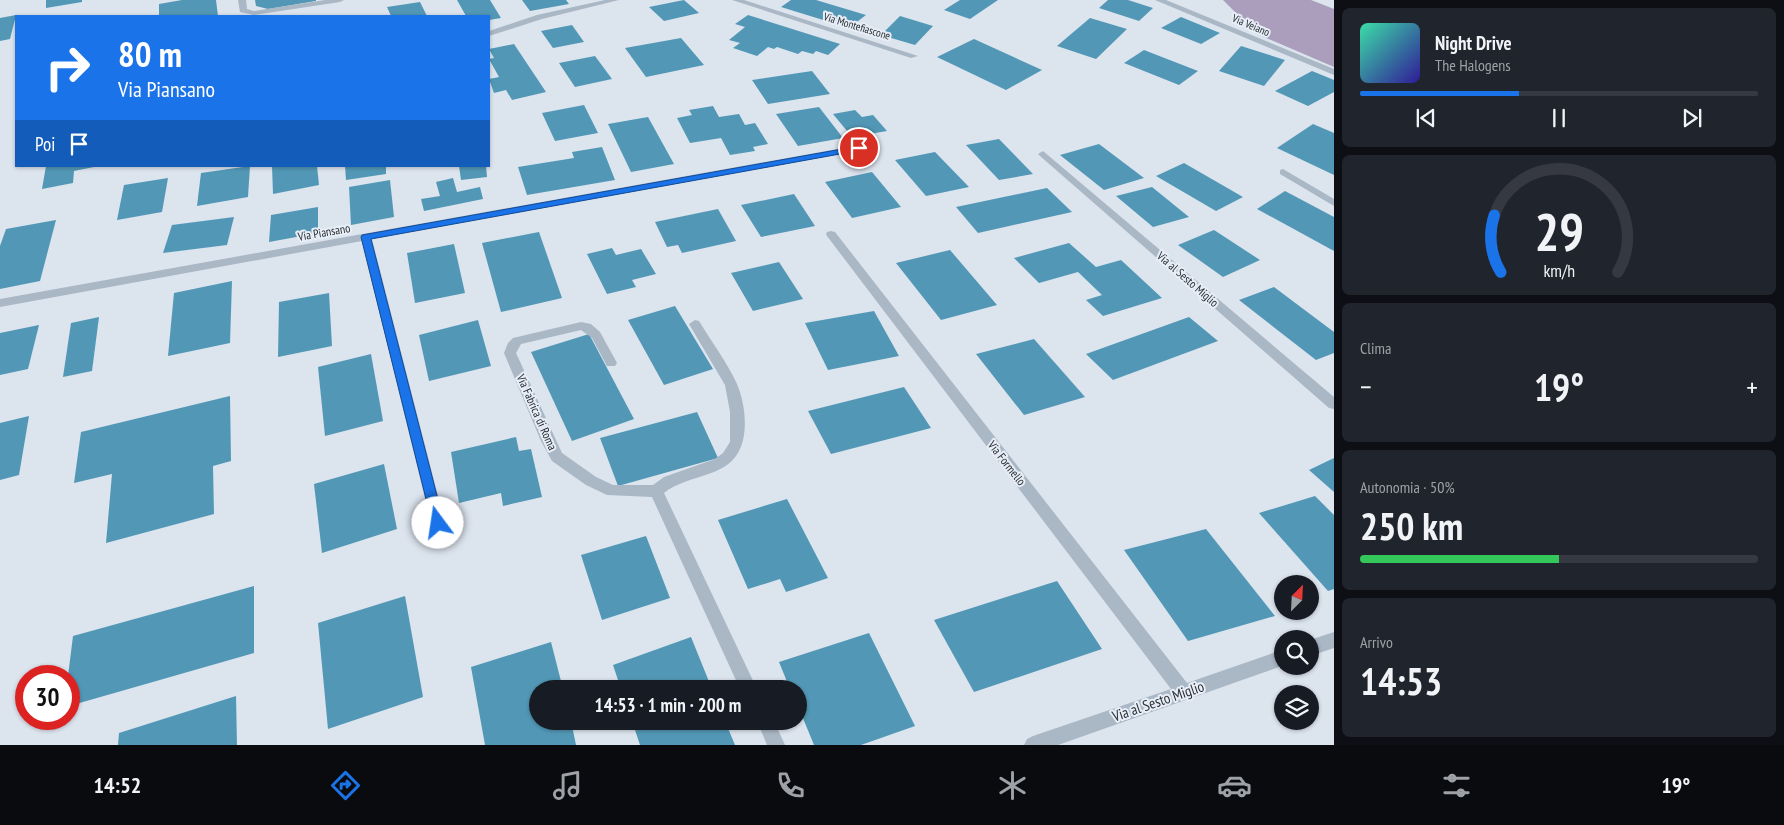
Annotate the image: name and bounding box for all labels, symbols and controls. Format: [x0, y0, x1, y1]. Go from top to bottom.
street label: Via Montefiascone [821, 9, 893, 43]
street label: Via Veiano [1229, 10, 1272, 39]
text: 80 m [118, 31, 182, 77]
text: Night Drive [1435, 31, 1512, 55]
icon: right [35, 35, 100, 100]
text: The Halogens [1435, 55, 1511, 75]
text: Via Piansano [118, 75, 215, 103]
icon: previous [1412, 104, 1440, 132]
icon: pause [1545, 104, 1573, 132]
icon: next [1678, 104, 1706, 132]
pin [838, 127, 880, 169]
icon: arrive [65, 130, 93, 158]
text: Poi [35, 132, 55, 156]
icon: arrive [845, 134, 873, 162]
text: 29 [1534, 198, 1584, 265]
street label: Via Piansano [296, 220, 351, 244]
street label: Via al Sesto Miglio [1153, 248, 1222, 310]
text: km/h [1543, 259, 1575, 282]
text: Clima [1360, 338, 1391, 358]
text: 19° [1534, 362, 1584, 411]
text: − [1360, 368, 1372, 405]
text: + [1746, 368, 1758, 405]
street label: Via Fabrica di Roma [513, 371, 560, 452]
street label: Via Formello [984, 437, 1029, 488]
text: Autonomia · 50% [1360, 477, 1455, 497]
position arrow [411, 496, 463, 548]
text: 250 km [1360, 501, 1463, 550]
north arrow [1274, 575, 1319, 620]
map controls [1274, 575, 1319, 730]
button: search [1274, 630, 1319, 675]
text: Arrivo [1360, 632, 1393, 652]
text: 14:53 [1360, 656, 1442, 705]
speed limit sign: 30 [15, 665, 80, 730]
street label: Via al Sesto Miglio [1109, 676, 1206, 726]
button: layers [1274, 685, 1319, 730]
text: 14:53 · 1 min · 200 m [595, 693, 741, 717]
icon: directions [328, 768, 363, 803]
icon: music [550, 768, 585, 803]
icon: phone [773, 768, 808, 803]
icon: climate [995, 768, 1030, 803]
icon: car [1217, 768, 1252, 803]
icon: filters [1439, 768, 1474, 803]
text: 14:52 [94, 771, 141, 799]
text: 19° [1661, 771, 1690, 799]

